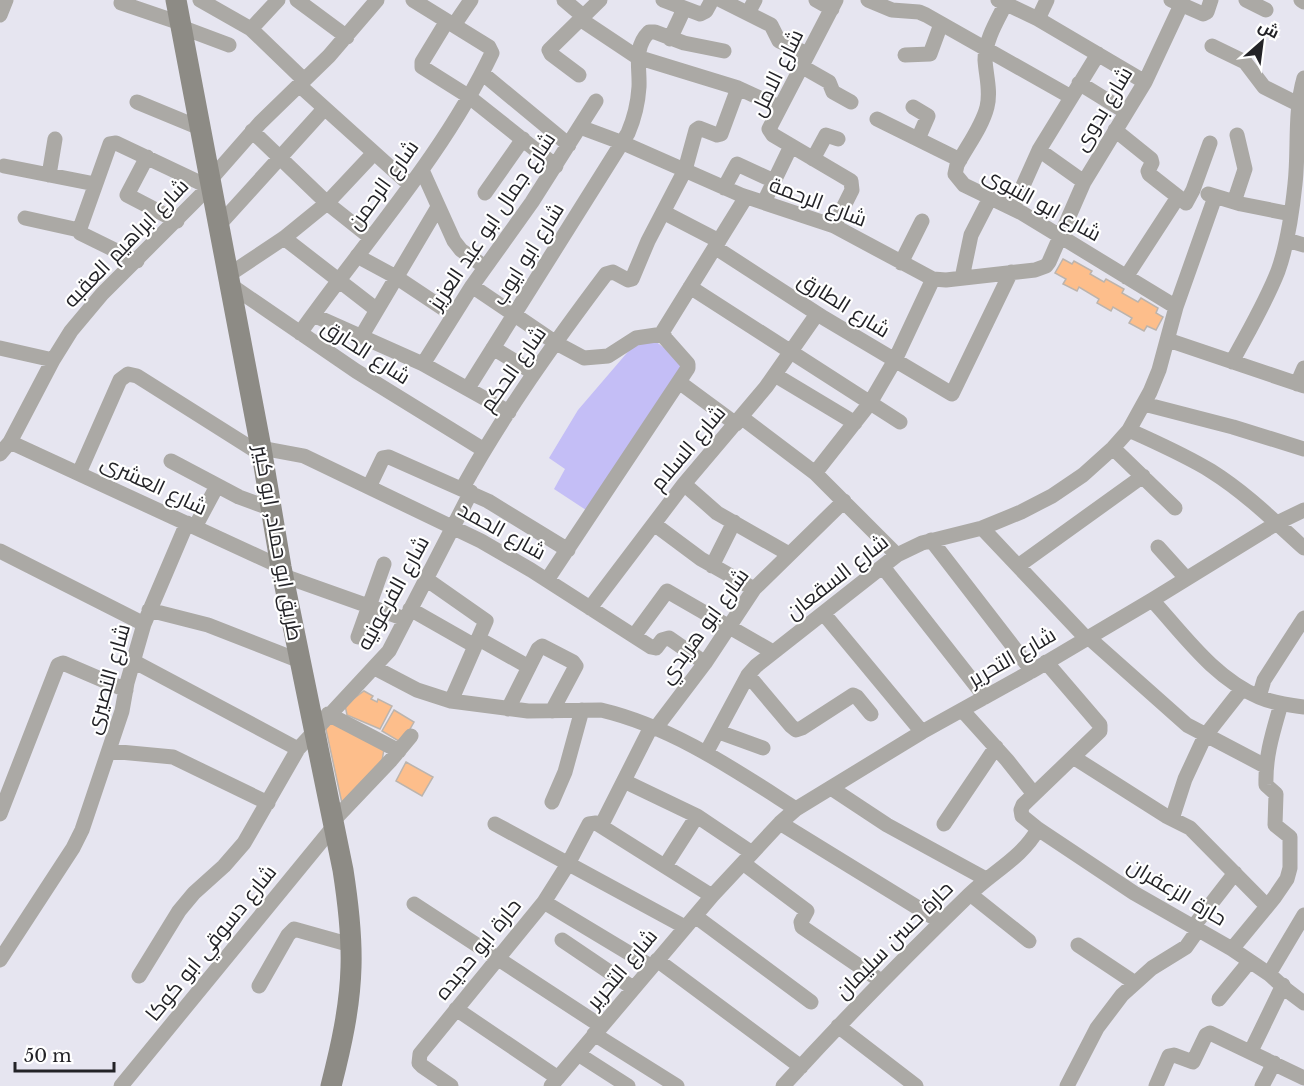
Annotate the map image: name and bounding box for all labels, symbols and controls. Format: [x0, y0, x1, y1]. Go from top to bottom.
north arrow [1232, 12, 1292, 72]
text: ش [1255, 15, 1283, 42]
street label: شارع الامل [745, 25, 810, 121]
street label: شارع بدوى [1068, 62, 1139, 156]
street label: شارع جمال ابو عبد العزيز [422, 127, 562, 316]
street label: شارع الرحمن [342, 135, 425, 236]
street label: شارع ابو النبوى [978, 161, 1106, 248]
street label: شارع الرحمة [765, 172, 870, 233]
street label: شارع ابراهيم العقبه [58, 173, 195, 314]
street label: شارع ابو ايوب [486, 198, 571, 311]
street label: شارع الطارق [793, 266, 895, 344]
street label: شارع الحارق [316, 314, 415, 391]
street label: شارع الحكم [474, 321, 553, 417]
street label: شارع السلام [645, 400, 732, 497]
street label: طريق ابو حماد, ابو كبير [248, 442, 308, 643]
street label: شارع العشرى [96, 449, 211, 522]
street label: شارع الحمد [453, 496, 550, 567]
street label: شارع السقعان [780, 529, 894, 626]
street label: شارع الفرعونيه [351, 531, 436, 655]
street label: شارع ابو هريدي [653, 563, 757, 691]
street label: شارع النصيرى [80, 621, 137, 737]
street label: شارع التحرير [963, 622, 1061, 694]
street label: حارة الزعفران [1123, 852, 1231, 932]
street label: شارع دسوقي ابو كوكا [140, 860, 284, 1028]
street label: حارة حسن سليمان [830, 876, 958, 1004]
street label: حارة ابو حديده [429, 893, 527, 1005]
street label: شارع التحرير [580, 924, 664, 1016]
scale bar [15, 1035, 114, 1073]
text: 50 m [24, 1045, 72, 1067]

